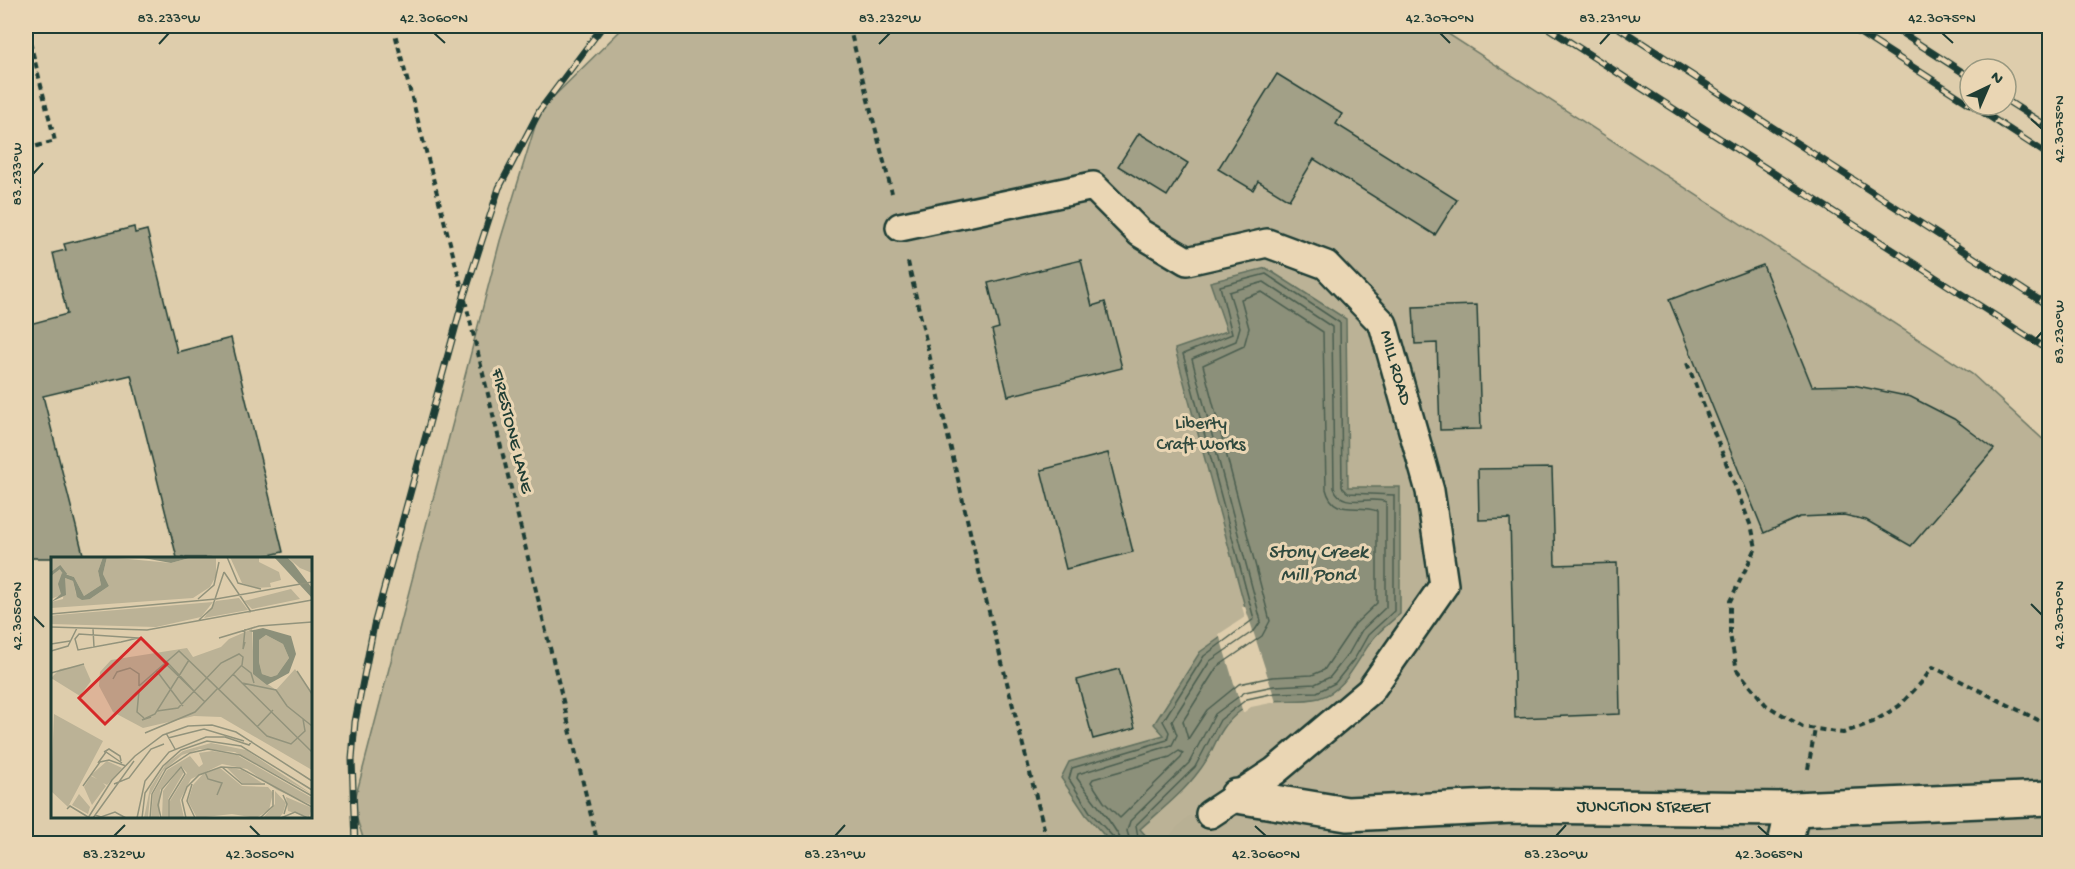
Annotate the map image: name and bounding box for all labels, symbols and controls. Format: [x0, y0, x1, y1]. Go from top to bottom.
text: 83.233°W [137, 10, 201, 28]
text: 42.3060°N [400, 10, 468, 28]
text: 83.232°W [859, 10, 922, 28]
text: 42.3070°N [1406, 10, 1474, 28]
text: 83.231°W [1579, 10, 1641, 28]
text: 42.3075°N [1908, 10, 1976, 28]
north arrow [1958, 57, 2018, 117]
text: N [1986, 68, 2007, 90]
text: 42.3075°N [2051, 95, 2069, 163]
text: 83.233°W [9, 142, 27, 206]
text: 83.230°W [2051, 300, 2069, 364]
street label: MILL ROAD [1375, 328, 1416, 408]
street label: FIRESTONE LANE [485, 366, 537, 496]
park label: Liberty Craft Works [1157, 414, 1247, 456]
water label: Stony Creek Mill Pond [1268, 542, 1370, 588]
inset map [51, 557, 312, 818]
text: 42.3070°N [2051, 581, 2069, 649]
text: 42.3050°N [9, 582, 27, 650]
street label: JUNCTION STREET [1576, 796, 1711, 819]
text: 83.232°W [83, 846, 146, 864]
text: 42.3050°N [226, 846, 294, 864]
text: 83.231°W [804, 846, 866, 864]
text: 42.3060°N [1232, 846, 1300, 864]
text: 83.230°W [1524, 846, 1588, 864]
text: 42.3065°N [1735, 846, 1803, 864]

